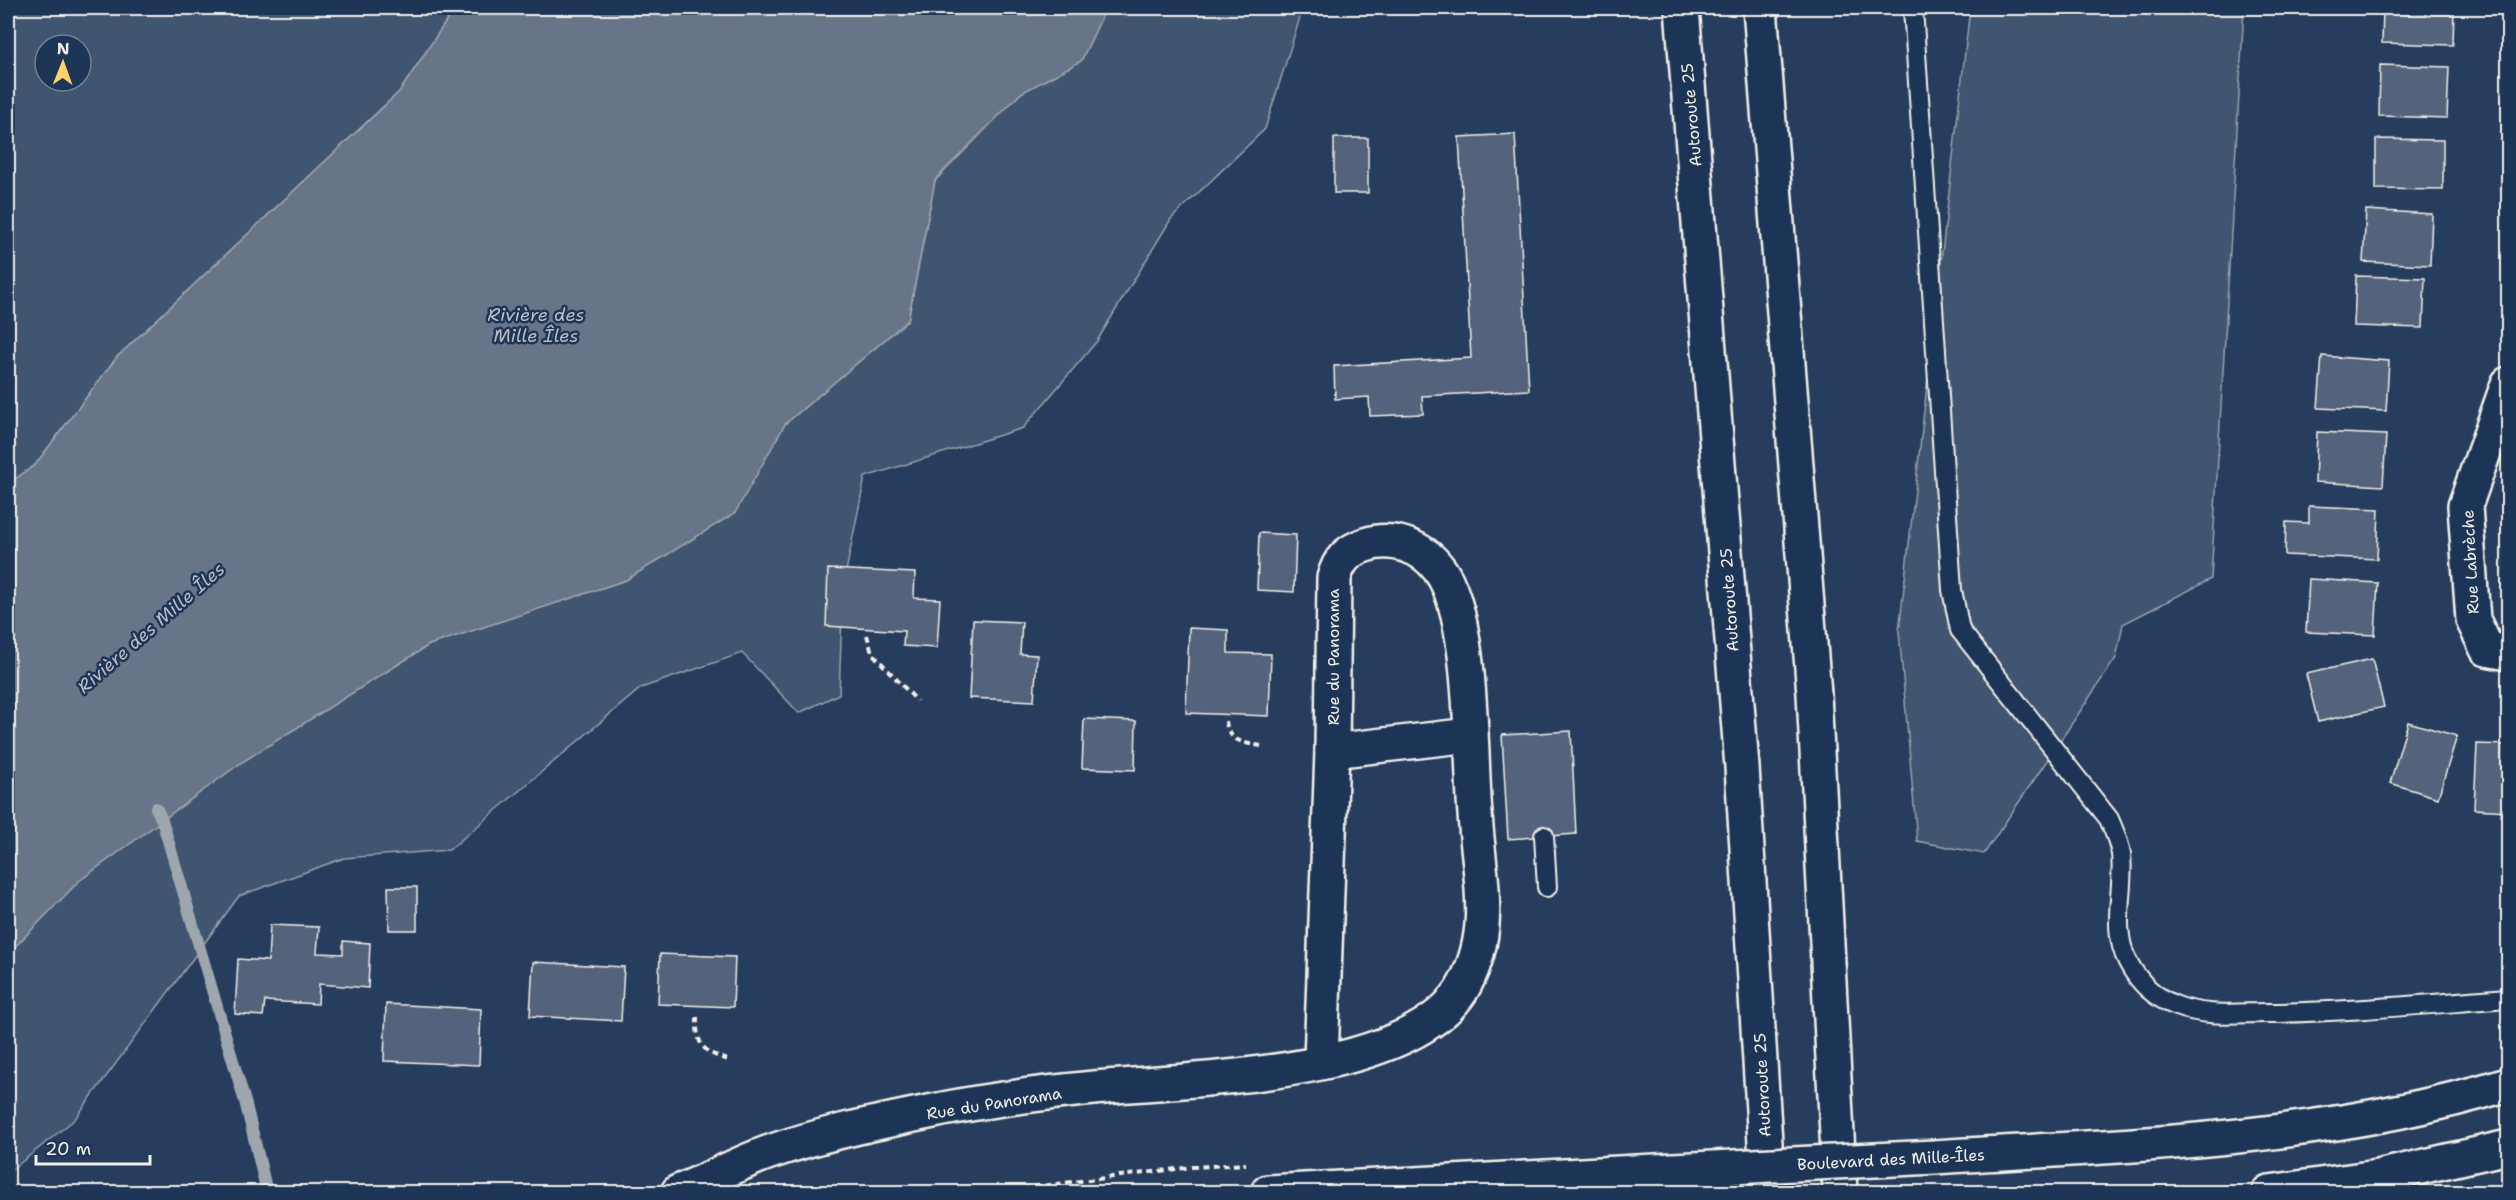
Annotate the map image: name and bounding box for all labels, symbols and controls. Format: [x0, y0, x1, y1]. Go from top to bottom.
north arrow [33, 33, 93, 93]
text: N [57, 38, 70, 59]
street label: Autoroute 25 [1677, 62, 1706, 168]
water label: Rivière des Mille Îles [488, 303, 584, 348]
street label: Rue Labrèche [2457, 509, 2484, 615]
street label: Autoroute 25 [1715, 547, 1744, 653]
water label: Rivière des Mille Îles [72, 557, 230, 699]
street label: Rue du Panorama [1323, 589, 1344, 725]
street label: Autoroute 25 [1749, 1032, 1776, 1137]
street label: Rue du Panorama [925, 1082, 1063, 1125]
scale bar [36, 1128, 150, 1166]
text: 20 m [45, 1137, 91, 1161]
street label: Boulevard des Mille-Îles [1797, 1144, 1985, 1175]

